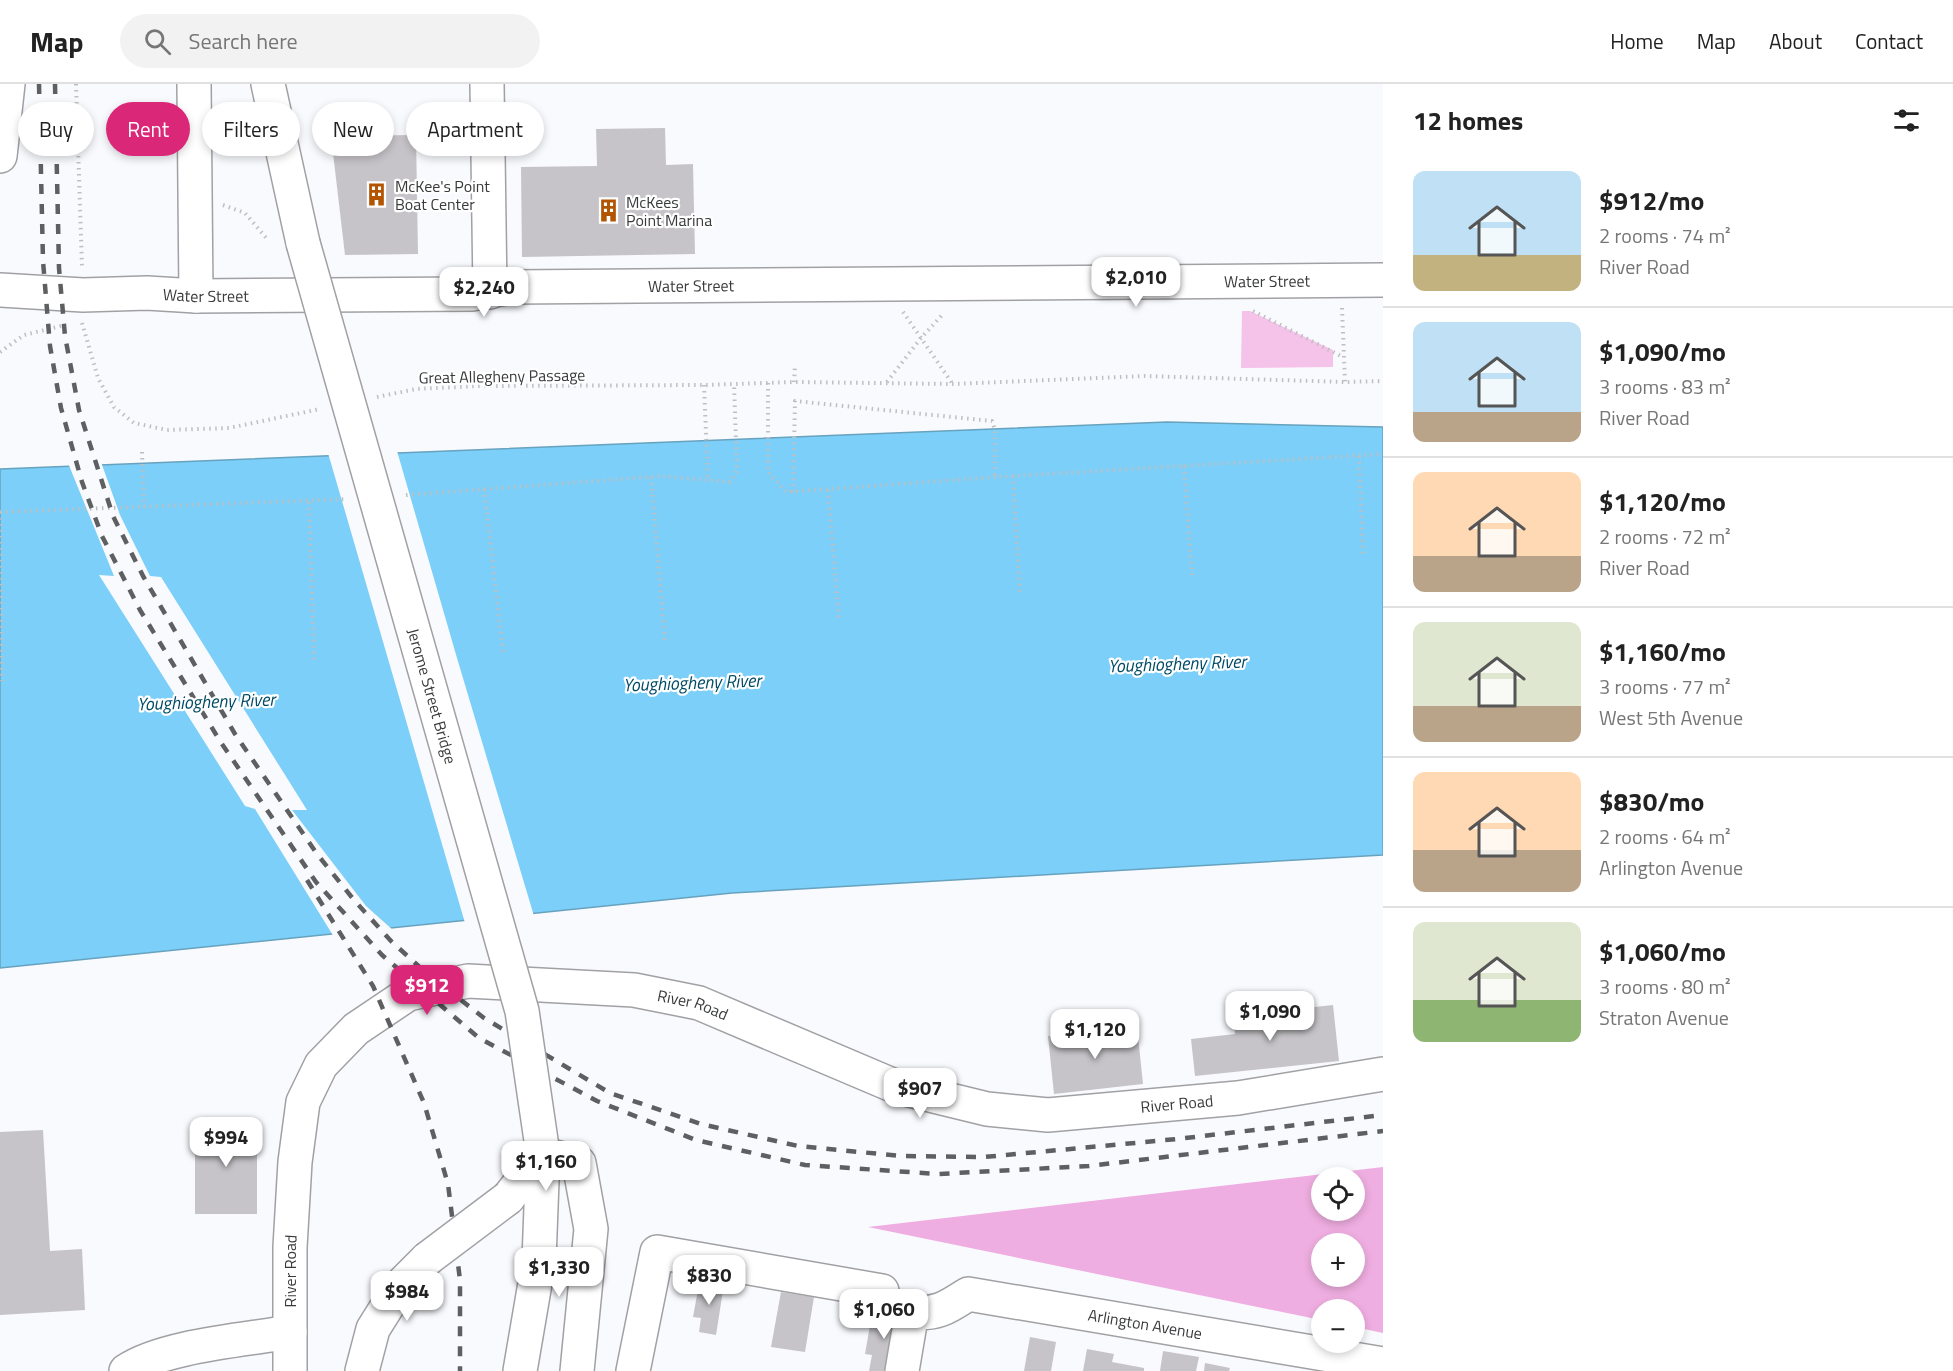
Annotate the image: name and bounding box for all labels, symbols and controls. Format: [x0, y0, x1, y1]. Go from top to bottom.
search box [120, 14, 540, 68]
text: Map [30, 20, 84, 63]
text: Search here [189, 24, 298, 58]
icon: search [141, 25, 174, 58]
text: Home [1610, 25, 1664, 57]
text: Map [1697, 25, 1736, 57]
text: About [1769, 25, 1822, 57]
text: Contact [1855, 25, 1923, 57]
text: 12 homes [1413, 101, 1523, 140]
chip: Buy [18, 102, 94, 156]
chip: Rent [106, 102, 190, 156]
chip: Filters [202, 102, 300, 156]
chip: New [312, 102, 394, 156]
chip: Apartment [406, 102, 544, 156]
icon: filters [1890, 104, 1923, 137]
place label: McKee's Point Boat Center [395, 174, 490, 216]
text: $912/mo [1599, 181, 1704, 220]
building icon: McKee's Point Boat Center [364, 182, 390, 208]
place label: McKees Point Marina [626, 190, 712, 232]
icon: home [1461, 195, 1533, 267]
building icon: McKees Point Marina [595, 198, 621, 224]
text: 2 rooms · 74 m² [1599, 220, 1731, 251]
text: River Road [1599, 251, 1690, 282]
pin: $2,010 [1087, 257, 1185, 308]
text: $2,010 [1105, 261, 1167, 292]
pin: $2,240 [435, 267, 533, 318]
street label: Water Street [1224, 269, 1311, 293]
text: $2,240 [453, 271, 515, 302]
street label: Water Street [648, 273, 735, 298]
street label: Water Street [162, 282, 249, 308]
text: $1,090/mo [1599, 332, 1726, 371]
icon: home [1461, 346, 1533, 418]
street label: Great Allegheny Passage [418, 363, 586, 389]
text: 3 rooms · 83 m² [1599, 371, 1731, 402]
text: River Road [1599, 402, 1690, 433]
text: $1,120/mo [1599, 482, 1726, 521]
icon: home [1461, 496, 1533, 568]
text: 2 rooms · 72 m² [1599, 521, 1731, 552]
text: River Road [1599, 552, 1690, 583]
street label: Jerome Street Bridge [401, 625, 463, 767]
text: $1,160/mo [1599, 632, 1726, 671]
icon: home [1461, 646, 1533, 718]
water label: Youghiogheny River [1108, 648, 1249, 679]
water label: Youghiogheny River [623, 667, 764, 698]
text: 3 rooms · 77 m² [1599, 671, 1731, 702]
water label: Youghiogheny River [137, 686, 278, 717]
text: West 5th Avenue [1599, 702, 1743, 733]
text: $830/mo [1599, 782, 1704, 821]
icon: home [1461, 796, 1533, 868]
text: 2 rooms · 64 m² [1599, 821, 1731, 852]
text: Arlington Avenue [1599, 852, 1743, 883]
text: $1,060/mo [1599, 932, 1726, 971]
icon: home [1461, 946, 1533, 1018]
pin: $912 [391, 965, 463, 1016]
text: $912 [405, 969, 449, 1000]
text: 3 rooms · 80 m² [1599, 971, 1731, 1002]
street label: River Road [655, 983, 732, 1026]
pin: $1,090 [1221, 991, 1319, 1042]
text: $1,090 [1239, 995, 1301, 1026]
text: Straton Avenue [1599, 1002, 1729, 1033]
pin: $1,120 [1046, 1009, 1144, 1060]
text: $1,120 [1064, 1013, 1126, 1044]
pin: $907 [884, 1068, 956, 1119]
text: $907 [898, 1072, 942, 1103]
street label: River Road [1140, 1088, 1214, 1119]
pin: $994 [190, 1117, 262, 1168]
text: $994 [204, 1121, 248, 1152]
pin: $1,160 [497, 1141, 595, 1192]
text: $1,160 [515, 1145, 577, 1176]
map controls [1311, 1167, 1365, 1353]
button: locate [1311, 1167, 1365, 1221]
button: + [1311, 1233, 1365, 1287]
street label: River Road [278, 1234, 303, 1307]
pin: $1,330 [510, 1247, 608, 1298]
text: $1,330 [528, 1251, 590, 1282]
pin: $830 [673, 1255, 745, 1306]
text: $830 [687, 1259, 731, 1290]
pin: $984 [371, 1271, 443, 1322]
text: $984 [385, 1275, 429, 1306]
pin: $1,060 [835, 1289, 933, 1340]
text: $1,060 [853, 1293, 915, 1324]
button: − [1311, 1299, 1365, 1353]
street label: Arlington Avenue [1086, 1302, 1204, 1345]

